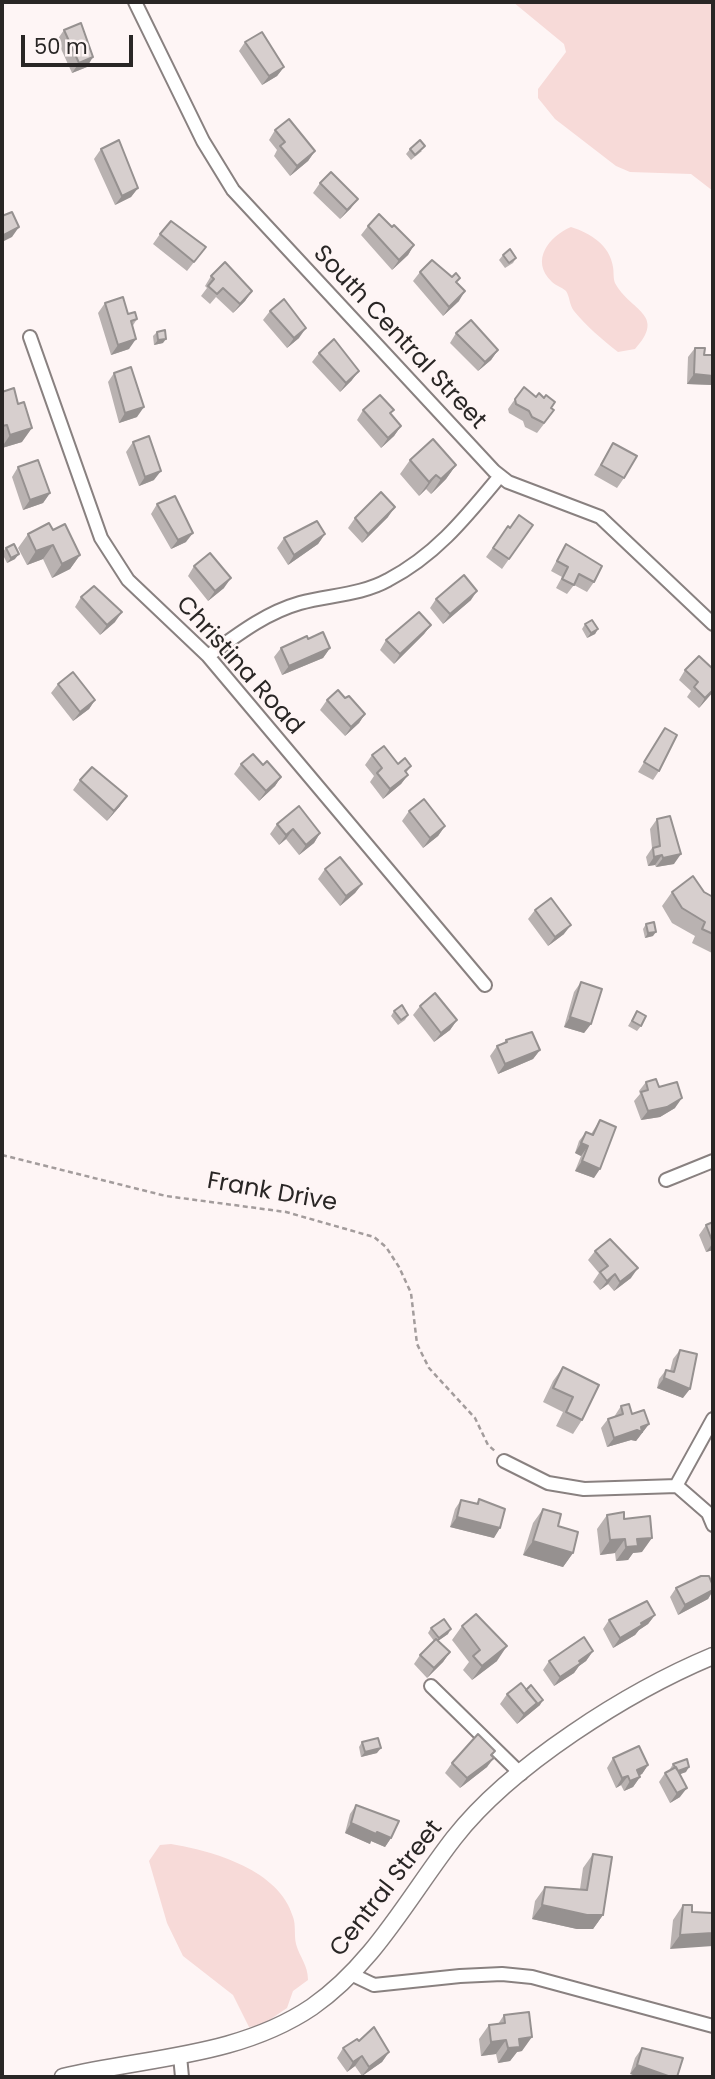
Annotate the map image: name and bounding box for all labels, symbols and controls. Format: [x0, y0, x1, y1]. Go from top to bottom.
scale bar [24, 21, 136, 65]
text: 50 m [34, 32, 88, 61]
street label: South Central Street [306, 240, 492, 436]
street label: Christina Road [169, 591, 309, 741]
street label: Frank Drive [205, 1167, 339, 1219]
street label: Central Street [325, 1815, 449, 1963]

